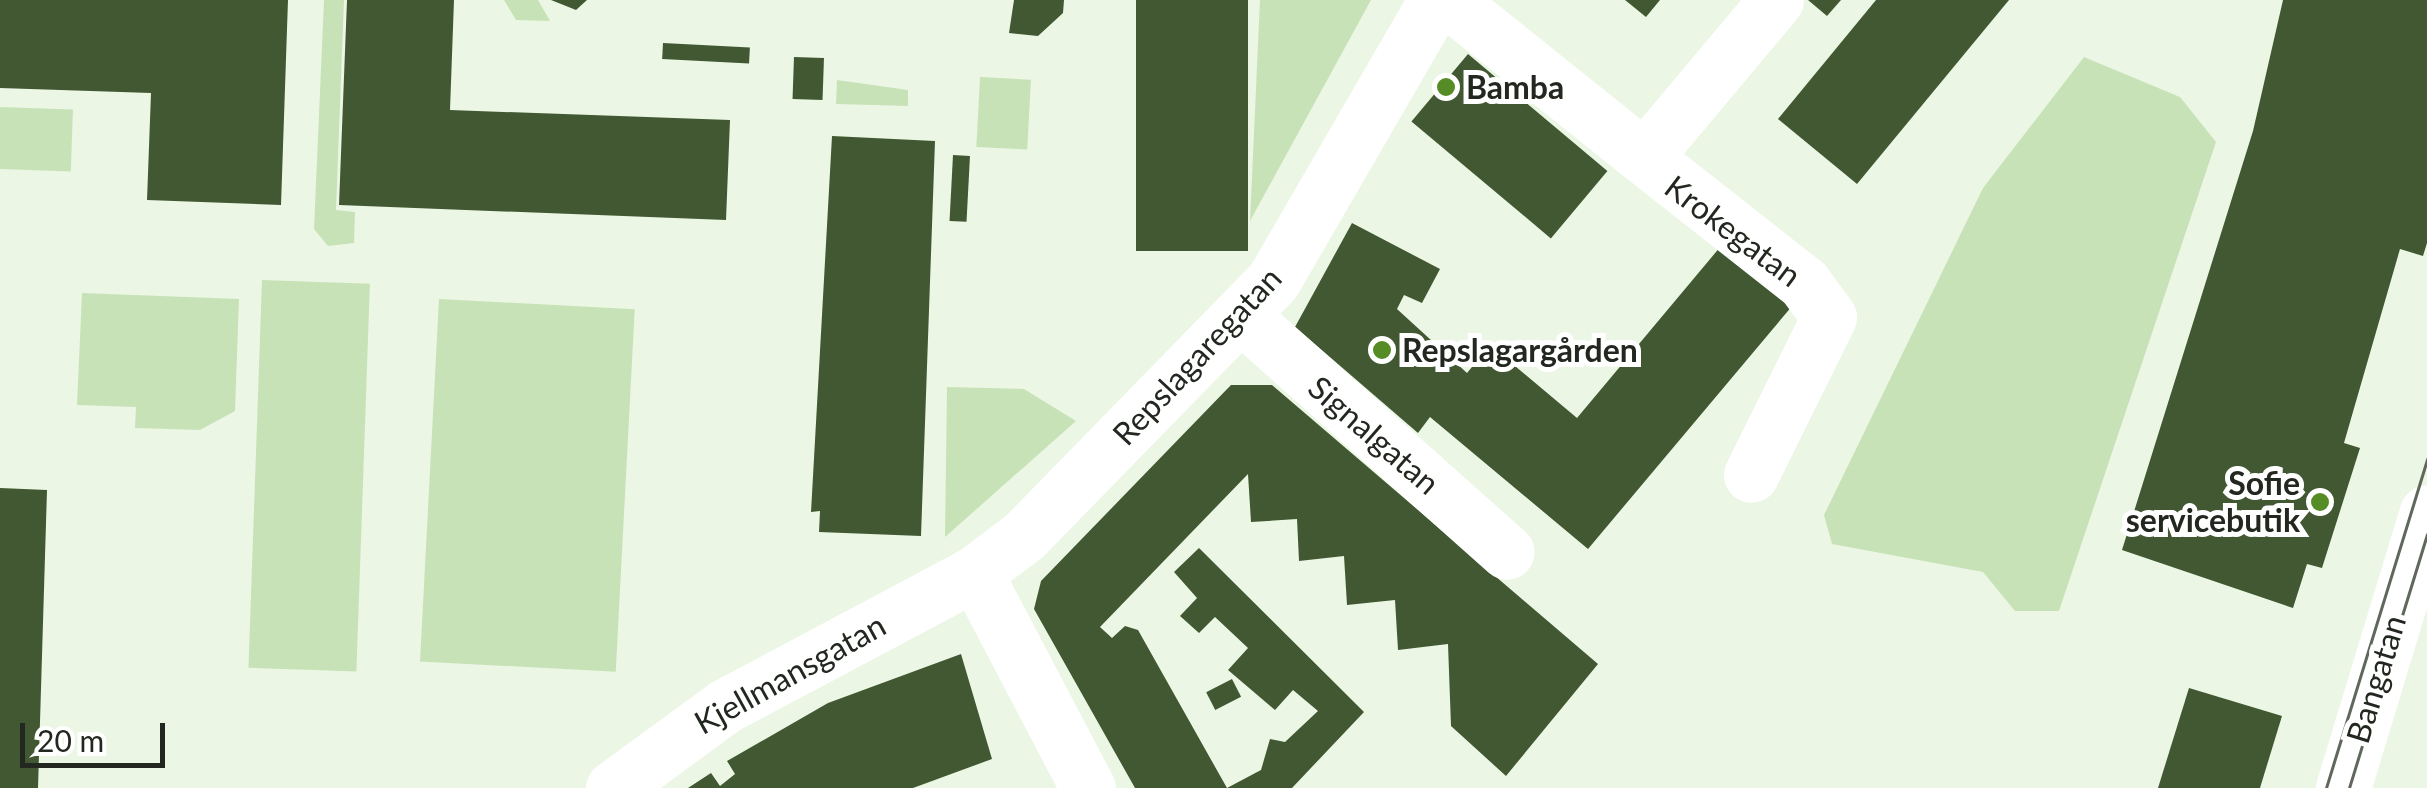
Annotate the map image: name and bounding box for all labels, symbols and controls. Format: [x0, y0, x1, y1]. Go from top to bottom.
place label: Bamba [1466, 68, 1564, 106]
marker: Bamba [1435, 76, 1457, 98]
street label: Krokegatan [1657, 167, 1809, 295]
street label: Repslagaregatan [1105, 259, 1289, 453]
place label: Repslagargården [1402, 331, 1638, 369]
marker: Repslagargården [1371, 339, 1393, 361]
street label: Signalgatan [1301, 368, 1447, 502]
place label: Sofie servicebutik [2126, 465, 2300, 540]
marker: Sofie servicebutik [2309, 491, 2331, 513]
street label: Kjellmansgatan [688, 606, 892, 742]
street label: Bangatan [2338, 610, 2414, 748]
scale bar [25, 703, 170, 765]
text: 20 m [37, 722, 104, 758]

